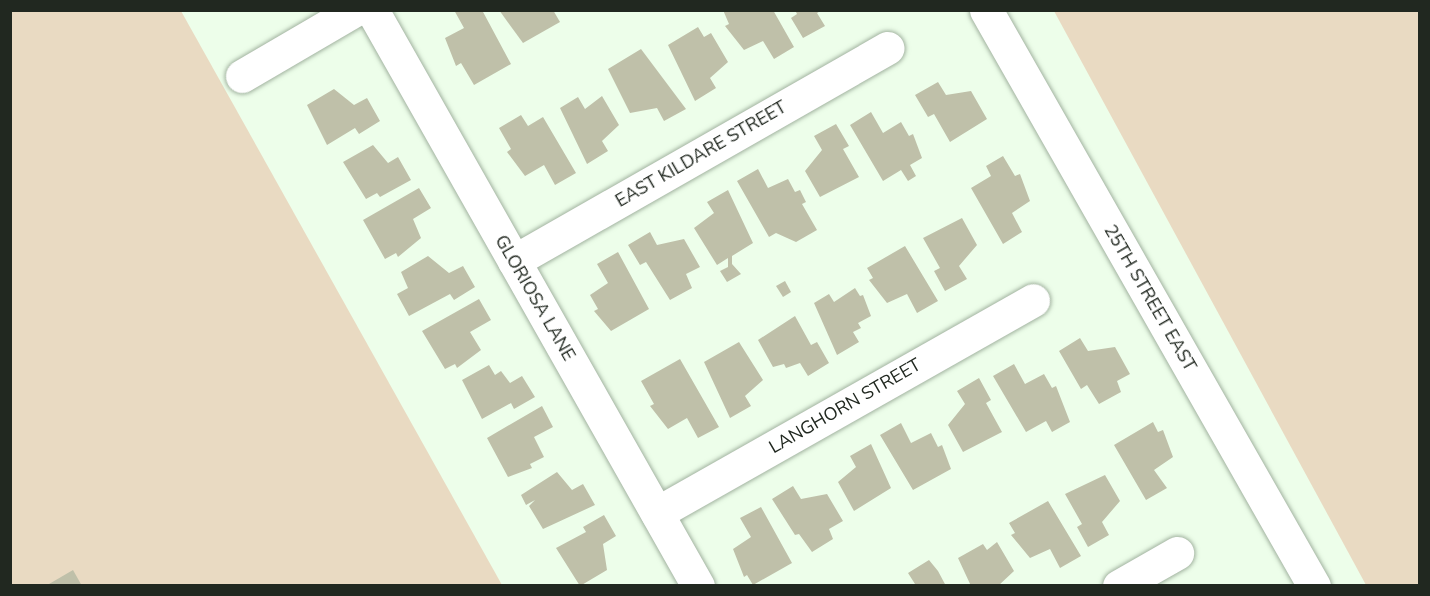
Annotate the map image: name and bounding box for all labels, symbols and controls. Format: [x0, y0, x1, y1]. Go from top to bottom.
street label: EAST KILDARE STREET [612, 96, 790, 212]
street label: 25TH STREET EAST [1099, 221, 1201, 375]
street label: GLORIOSA LANE [490, 231, 580, 365]
street label: LANGHORN STREET [765, 354, 925, 458]

